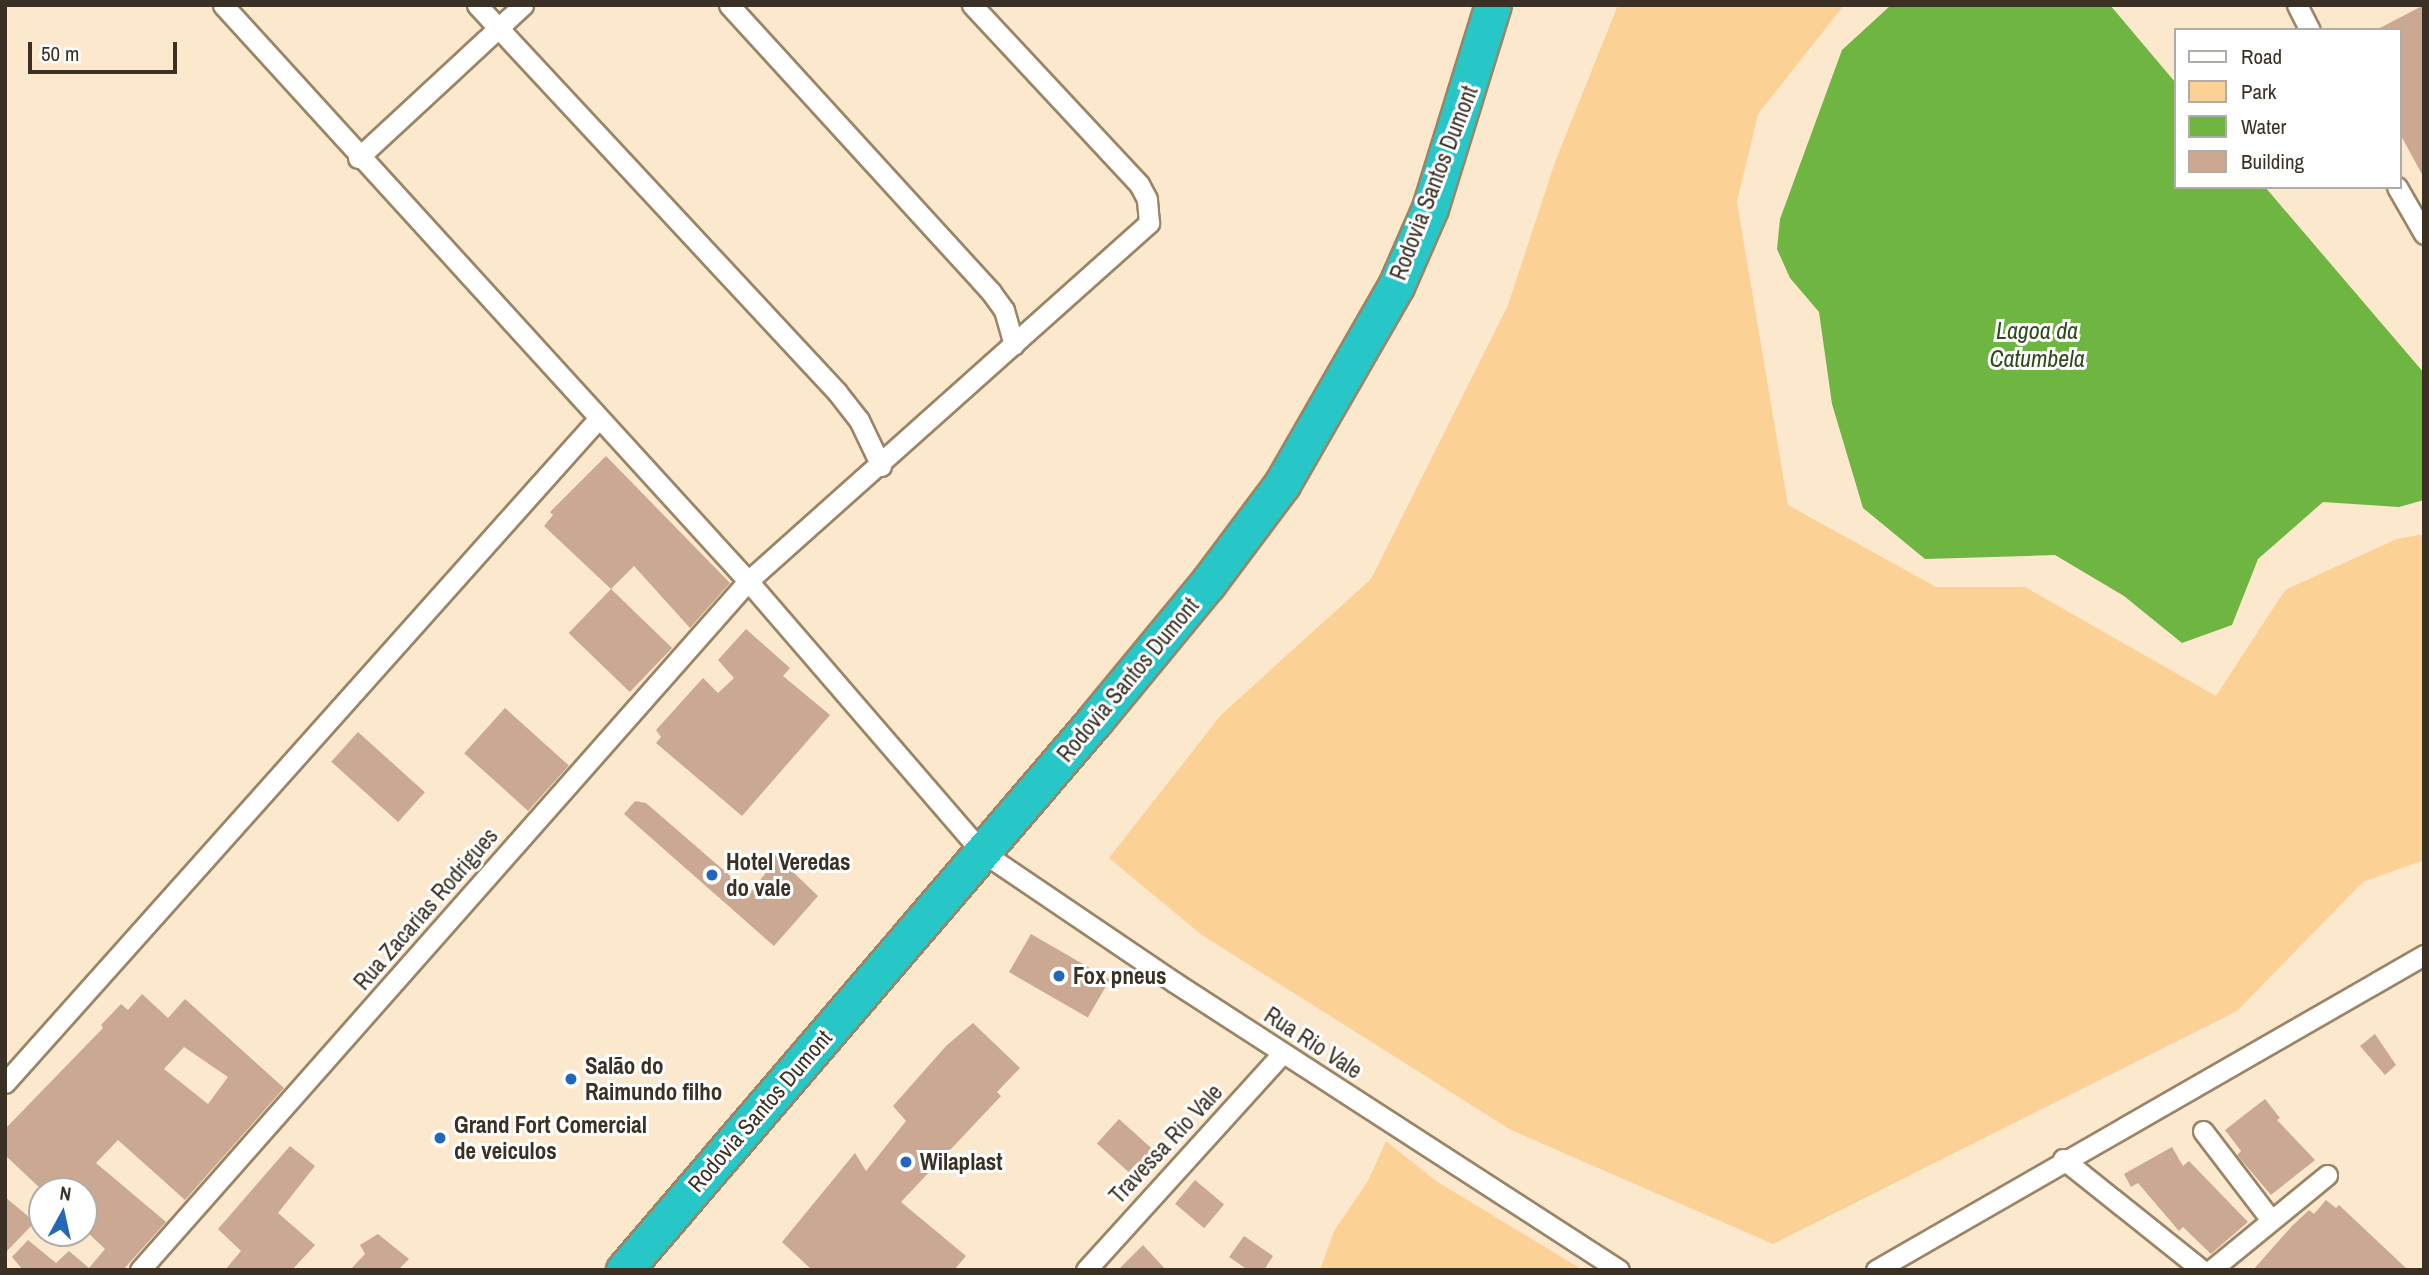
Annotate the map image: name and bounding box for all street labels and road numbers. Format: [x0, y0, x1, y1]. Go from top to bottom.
street label: Rodovia Santos Dumont [1384, 82, 1484, 284]
street label: Rodovia Santos Dumont [1051, 592, 1205, 768]
street label: Rua Zacarias Rodrigues [348, 822, 504, 996]
street label: Rua Rio Vale [1259, 1001, 1367, 1085]
street label: Rodovia Santos Dumont [682, 1024, 838, 1198]
street label: Travessa Rio Vale [1104, 1079, 1228, 1209]

